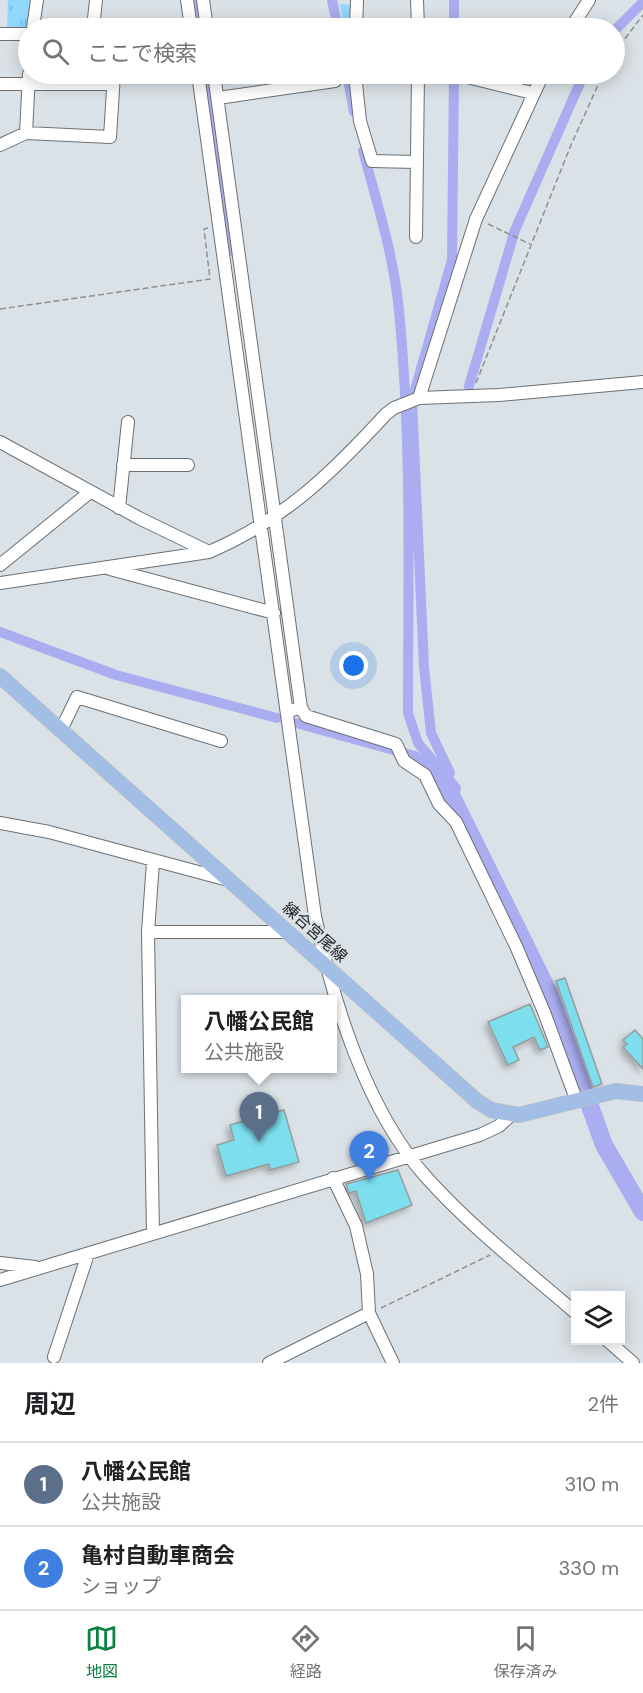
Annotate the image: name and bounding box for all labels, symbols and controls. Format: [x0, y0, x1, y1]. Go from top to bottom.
search box [18, 18, 625, 84]
icon: search [39, 35, 72, 68]
text: ここで検索 [87, 39, 197, 68]
your location [339, 651, 368, 680]
street label: 練合宮尾線 [278, 897, 352, 967]
popup [181, 995, 337, 1073]
text: 八幡公民館 [204, 1007, 314, 1036]
text: 公共施設 [204, 1039, 284, 1065]
pin: 1 [240, 1092, 278, 1142]
pin: 2 [350, 1132, 388, 1181]
map controls [571, 1291, 625, 1345]
button: layers [571, 1291, 625, 1345]
text: 周辺 [24, 1387, 76, 1421]
text: 2件 [587, 1391, 619, 1417]
text: 八幡公民館 [81, 1457, 191, 1486]
text: 1 [40, 1471, 47, 1497]
text: 310 m [564, 1471, 619, 1497]
text: 公共施設 [81, 1489, 161, 1515]
text: 亀村自動車商会 [81, 1541, 235, 1570]
text: 2 [38, 1555, 49, 1581]
text: 330 m [559, 1555, 619, 1581]
text: ショップ [81, 1573, 161, 1599]
tab: 地図 [85, 1622, 118, 1682]
tab: 経路 [289, 1622, 322, 1682]
tab: 保存済み [493, 1622, 557, 1682]

